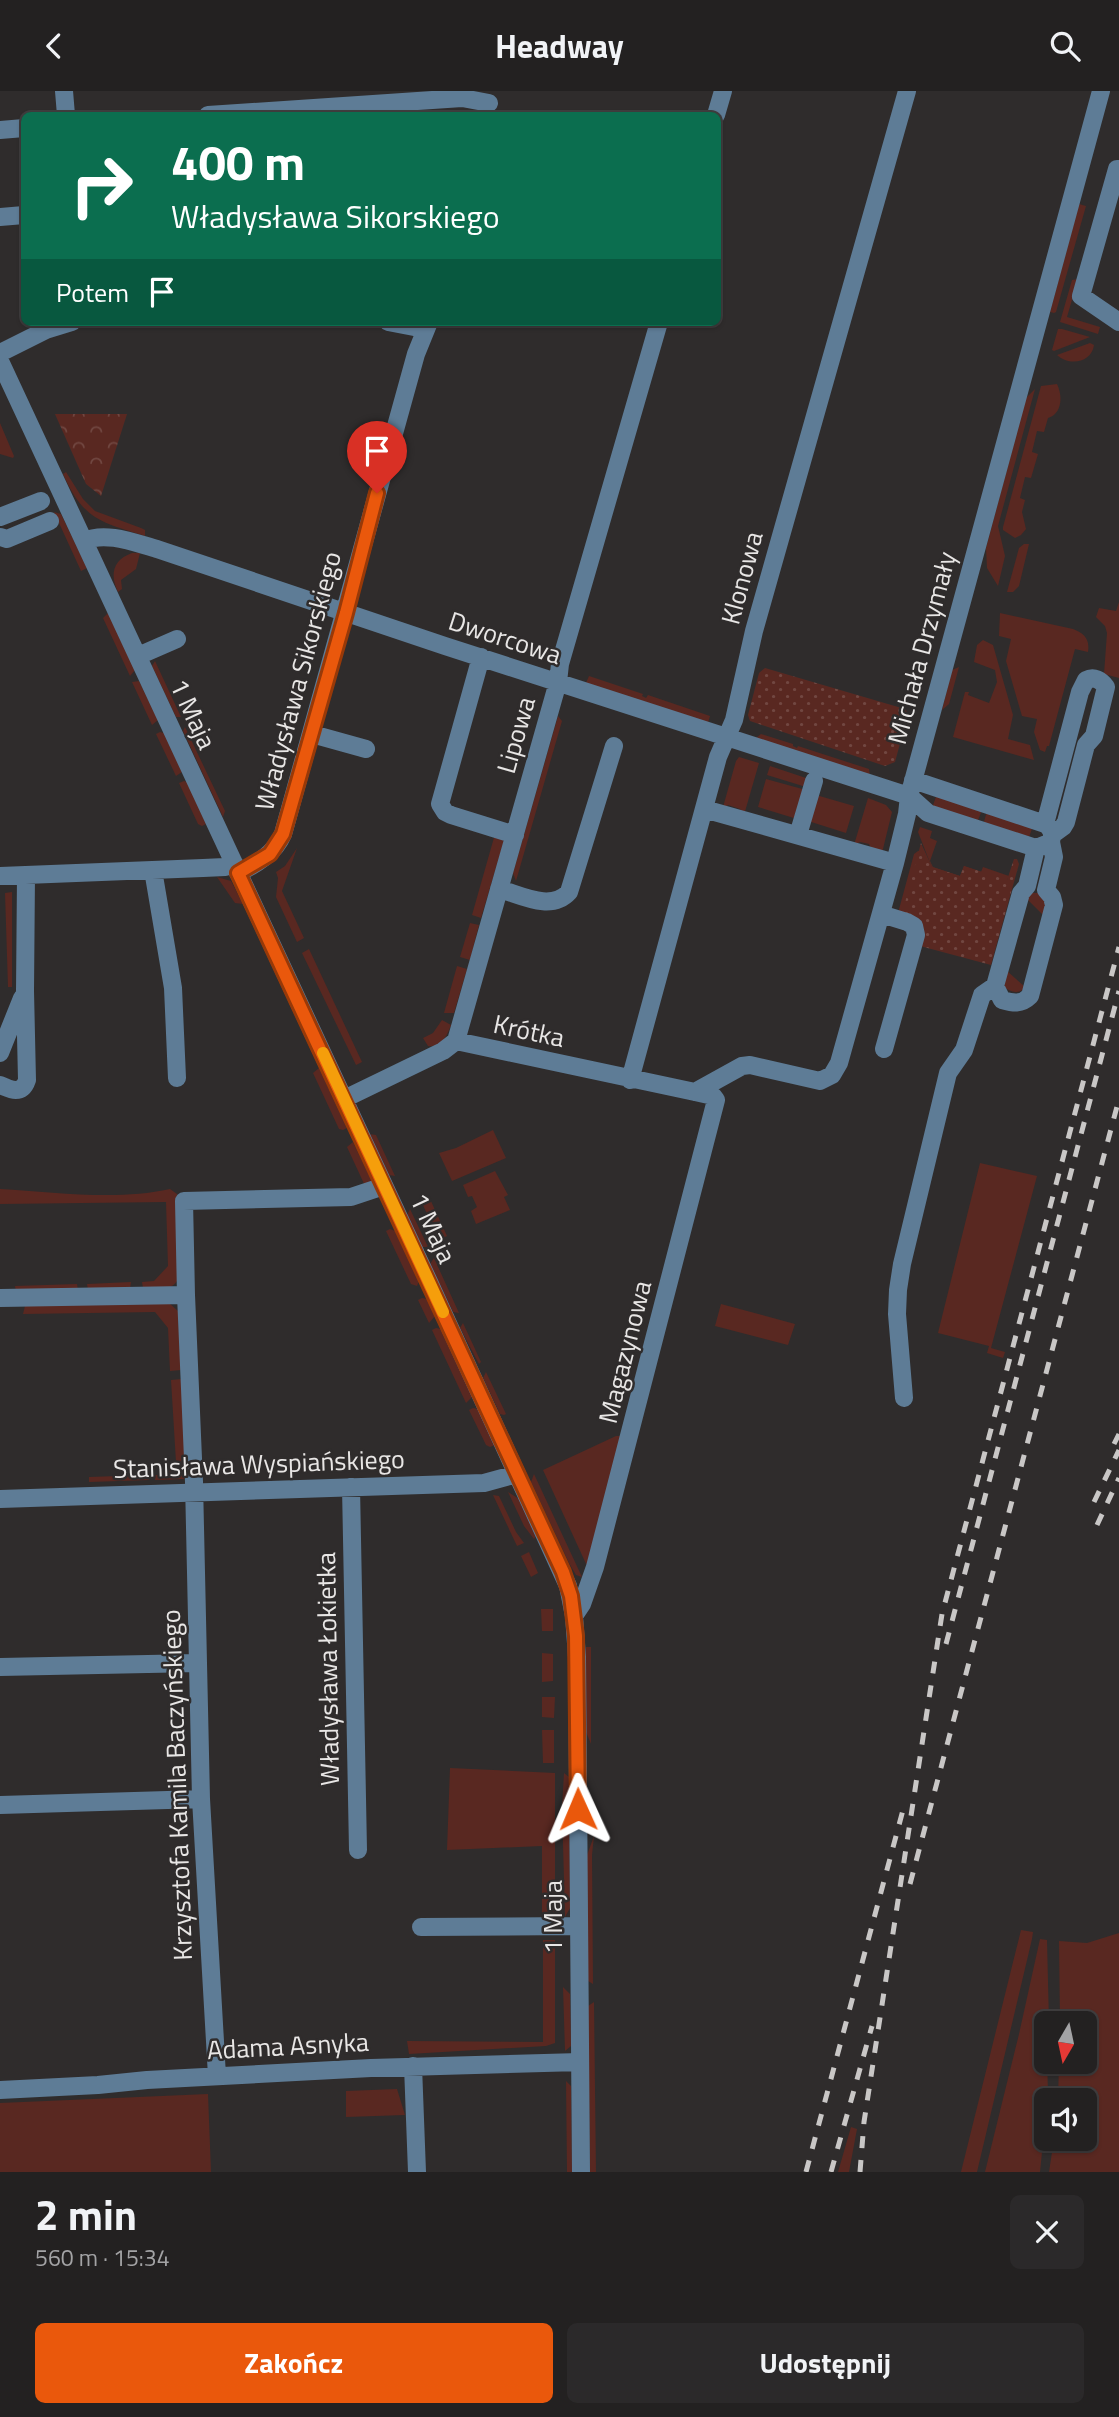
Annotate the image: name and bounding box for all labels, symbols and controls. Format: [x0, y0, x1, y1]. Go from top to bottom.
text: Headway [495, 22, 624, 70]
icon: back [35, 27, 73, 65]
icon: search [1046, 27, 1084, 65]
text: 400 m [171, 124, 305, 199]
icon: right [56, 140, 147, 231]
text: Władysława Sikorskiego [171, 192, 500, 240]
text: Potem [56, 273, 129, 312]
icon: arrive [143, 273, 181, 311]
pin [347, 421, 407, 493]
icon: arrive [358, 432, 396, 470]
street label: Klonowa [710, 527, 773, 629]
street label: Władysława Sikorskiego [244, 547, 351, 815]
street label: Michała Drzymały [877, 547, 966, 749]
street label: Dworcowa [444, 601, 567, 674]
street label: 1 Maja [160, 672, 227, 756]
street label: Lipowa [486, 692, 545, 778]
street label: Krótka [490, 1004, 568, 1057]
street label: 1 Maja [400, 1186, 467, 1270]
street label: Magazynowa [588, 1276, 661, 1427]
street label: Stanisława Wyspiańskiego [113, 1439, 405, 1488]
street label: Władysława Łokietka [306, 1552, 349, 1786]
street label: Krzysztofa Kamila Baczyńskiego [151, 1609, 202, 1961]
position arrow [541, 1772, 615, 1846]
street label: 1 Maja [533, 1880, 572, 1954]
north arrow [1034, 2011, 1097, 2074]
map controls [1034, 2011, 1097, 2151]
street label: Adama Asnyka [206, 2022, 370, 2069]
button: sound [1034, 2088, 1097, 2151]
text: 2 min [35, 2182, 137, 2246]
button: close [1010, 2195, 1084, 2269]
text: 560 m · 15:34 [35, 2240, 170, 2275]
button: Zakończ [35, 2323, 553, 2403]
button: Udostępnij [567, 2323, 1084, 2403]

